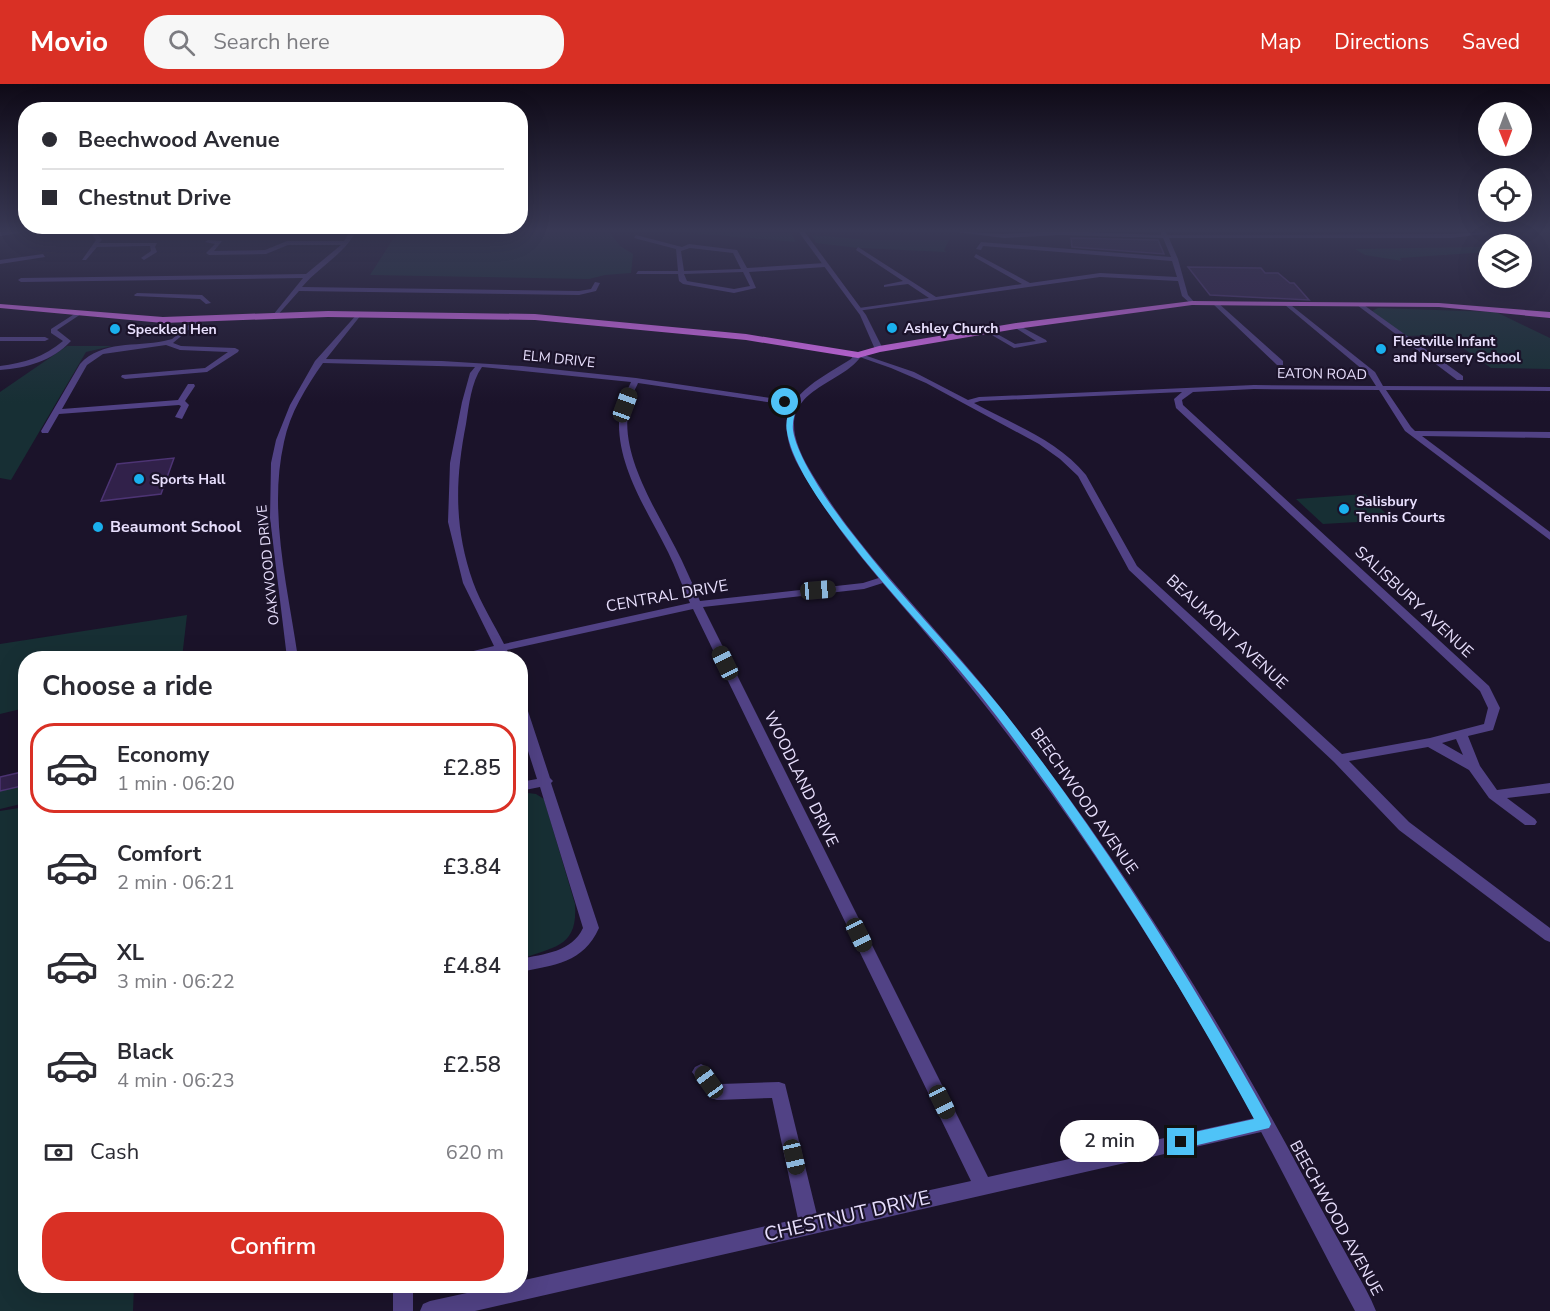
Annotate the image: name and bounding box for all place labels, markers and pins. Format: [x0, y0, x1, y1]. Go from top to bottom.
place label: Ashley Church [904, 319, 998, 338]
place label: Speckled Hen [127, 320, 217, 339]
marker: Ashley Church [885, 321, 899, 335]
marker: Speckled Hen [108, 322, 122, 336]
place label: Fleetville Infant and Nursery School [1393, 332, 1521, 367]
marker: Fleetville Infant and Nursery School [1374, 342, 1388, 356]
place label: Sports Hall [151, 470, 226, 489]
marker: Sports Hall [132, 472, 146, 486]
place label: Salisbury Tennis Courts [1356, 492, 1445, 527]
marker: Salisbury Tennis Courts [1337, 502, 1351, 516]
place label: Beaumont School [110, 516, 241, 538]
marker: Beaumont School [91, 520, 105, 534]

